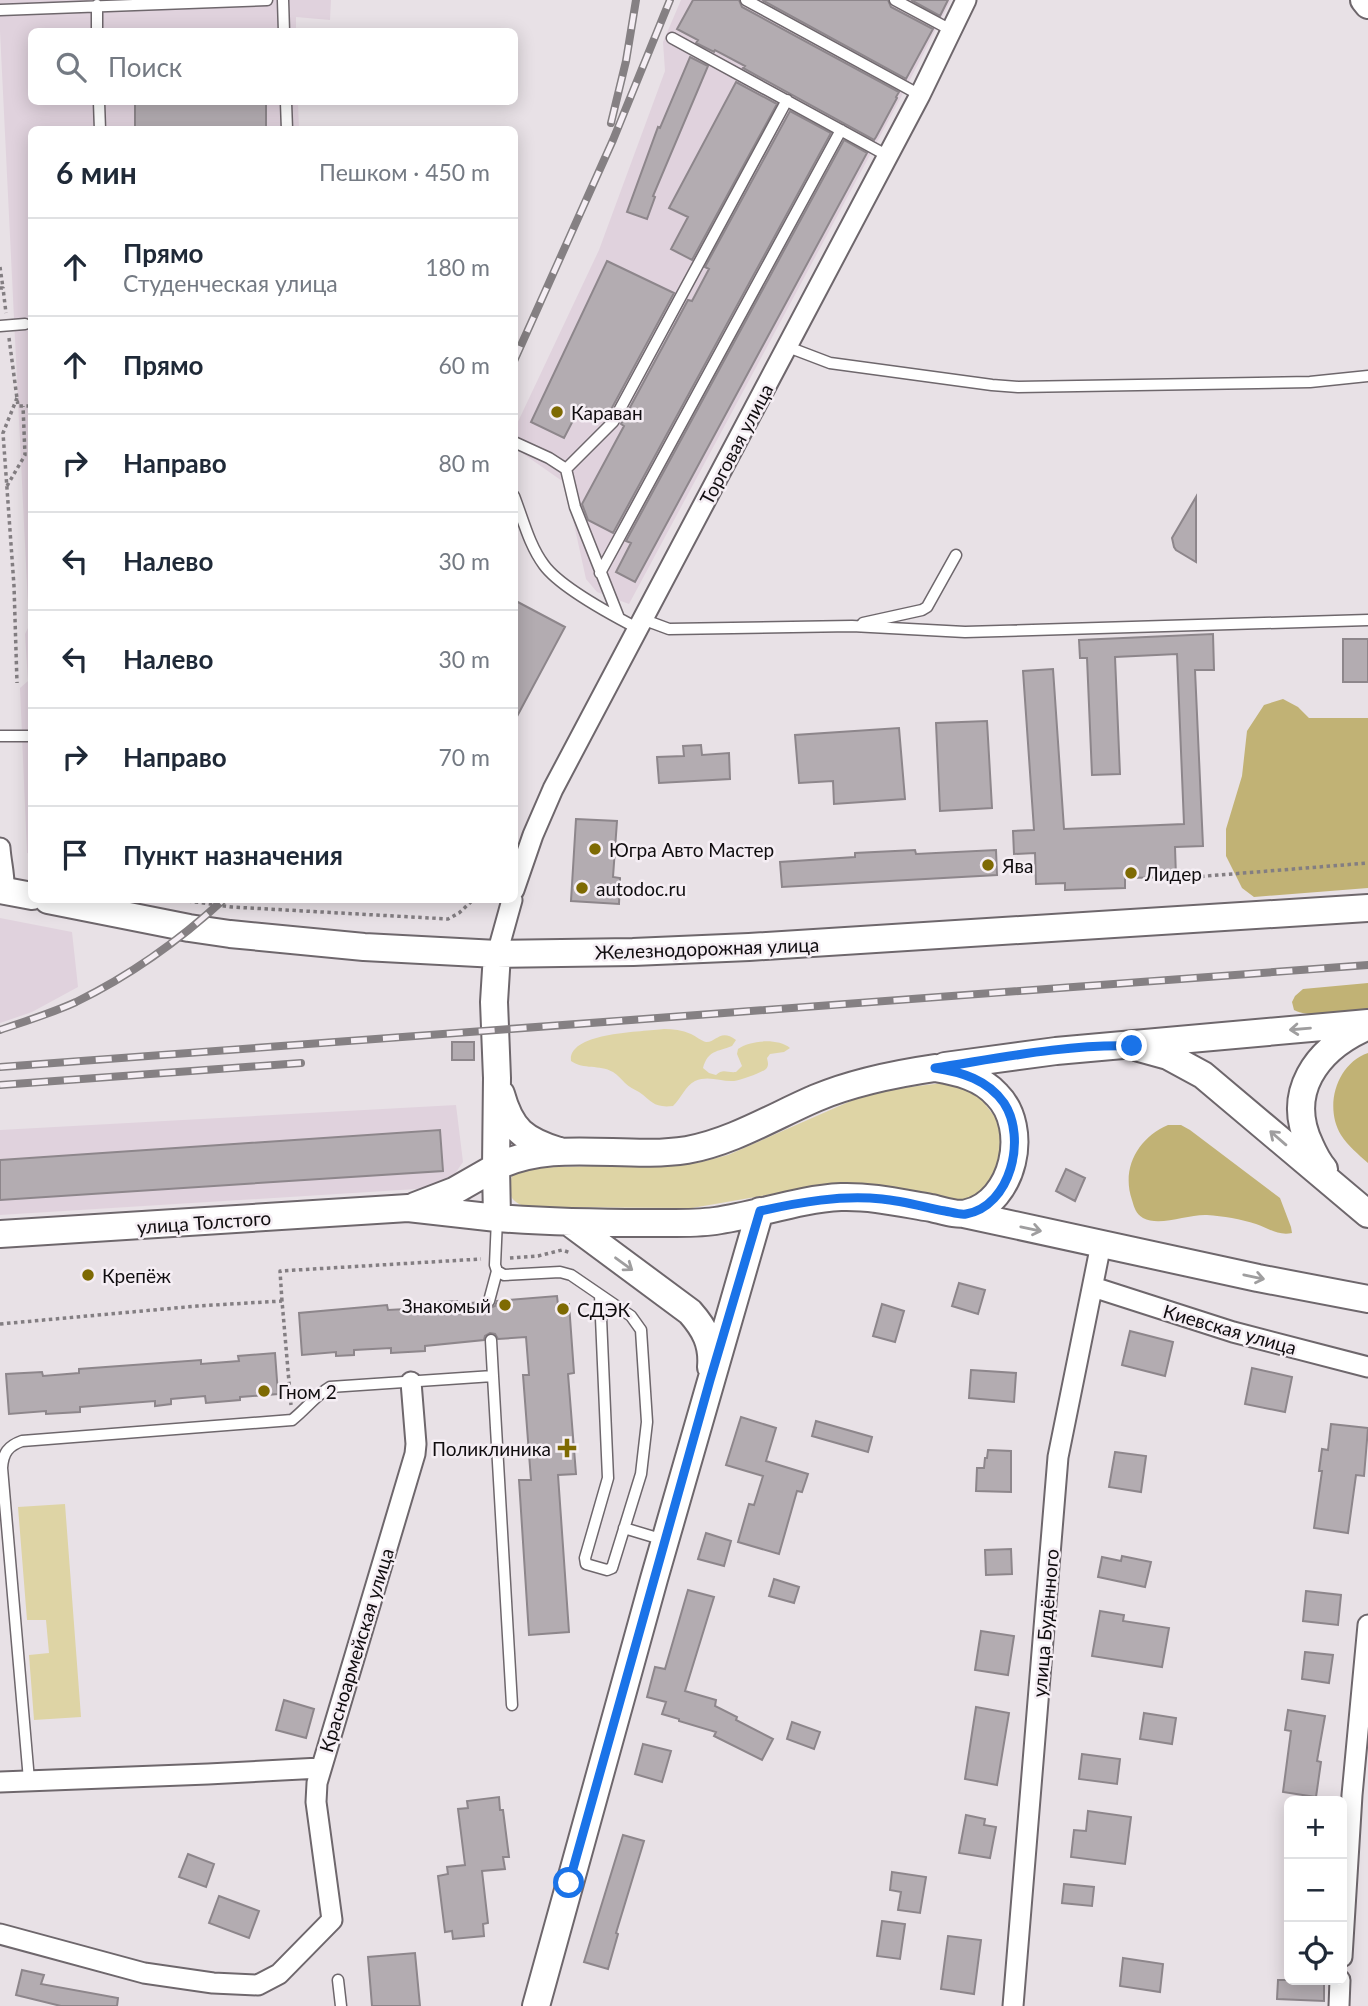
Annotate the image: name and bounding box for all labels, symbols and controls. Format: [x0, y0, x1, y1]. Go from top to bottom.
search box [28, 28, 518, 105]
icon: search [52, 48, 90, 86]
text: Поиск [108, 51, 182, 83]
text: 6 мин [56, 154, 137, 190]
text: Пешком · 450 m [319, 158, 490, 186]
text: Прямо [123, 237, 204, 269]
icon: ahead [56, 248, 94, 286]
text: 180 m [425, 253, 490, 281]
text: Студенческая улица [123, 269, 338, 297]
icon: ahead [56, 346, 94, 384]
text: Прямо [123, 349, 204, 381]
text: 60 m [439, 351, 490, 379]
street label: Торговая улица [695, 380, 777, 508]
place label: Караван [571, 401, 643, 424]
marker: Караван [549, 404, 565, 420]
icon: right [56, 444, 94, 482]
text: Направо [123, 447, 227, 479]
text: 80 m [439, 449, 490, 477]
icon: left [56, 542, 94, 580]
text: Налево [123, 545, 213, 577]
text: 30 m [439, 547, 490, 575]
icon: left [56, 640, 94, 678]
text: Налево [123, 643, 213, 675]
text: 30 m [439, 645, 490, 673]
icon: right [56, 738, 94, 776]
text: Направо [123, 741, 227, 773]
text: 70 m [439, 743, 490, 771]
icon: arrive [56, 836, 94, 874]
place label: Югра Авто Мастер [609, 838, 774, 861]
text: Пункт назначения [123, 839, 343, 871]
marker: Югра Авто Мастер [587, 841, 603, 857]
place label: Ява [1001, 854, 1033, 877]
marker: Ява [980, 857, 996, 873]
place label: Лидер [1144, 862, 1202, 885]
marker: Лидер [1123, 865, 1139, 881]
place label: autodoc.ru [596, 877, 686, 900]
marker: autodoc.ru [574, 880, 590, 896]
street label: Железнодорожная улица [594, 933, 820, 963]
one-way arrow [1289, 1023, 1312, 1036]
route end [1116, 1030, 1147, 1061]
one-way arrow [1270, 1130, 1288, 1146]
street label: улица Толстого [136, 1206, 272, 1238]
one-way arrow [1019, 1222, 1042, 1236]
one-way arrow [615, 1256, 634, 1271]
place label: Крепёж [102, 1264, 171, 1287]
marker: Крепёж [80, 1267, 96, 1283]
one-way arrow [1242, 1270, 1265, 1284]
place label: Знакомый [402, 1294, 491, 1317]
marker: Знакомый [497, 1297, 513, 1313]
place label: СДЭК [577, 1298, 630, 1321]
street label: Киевская улица [1161, 1299, 1299, 1359]
marker: СДЭК [555, 1301, 571, 1317]
place label: Гном 2 [278, 1380, 337, 1403]
marker: Гном 2 [256, 1383, 272, 1399]
place label: Поликлиника [432, 1437, 551, 1460]
marker: Поликлиника [557, 1438, 577, 1458]
street label: Красноармейская улица [314, 1545, 398, 1755]
street label: улица Будённого [1027, 1548, 1063, 1698]
map controls [1284, 1796, 1347, 1985]
button: + [1284, 1796, 1347, 1859]
button: − [1284, 1859, 1347, 1922]
route start [553, 1867, 584, 1898]
button: locate [1284, 1922, 1347, 1985]

